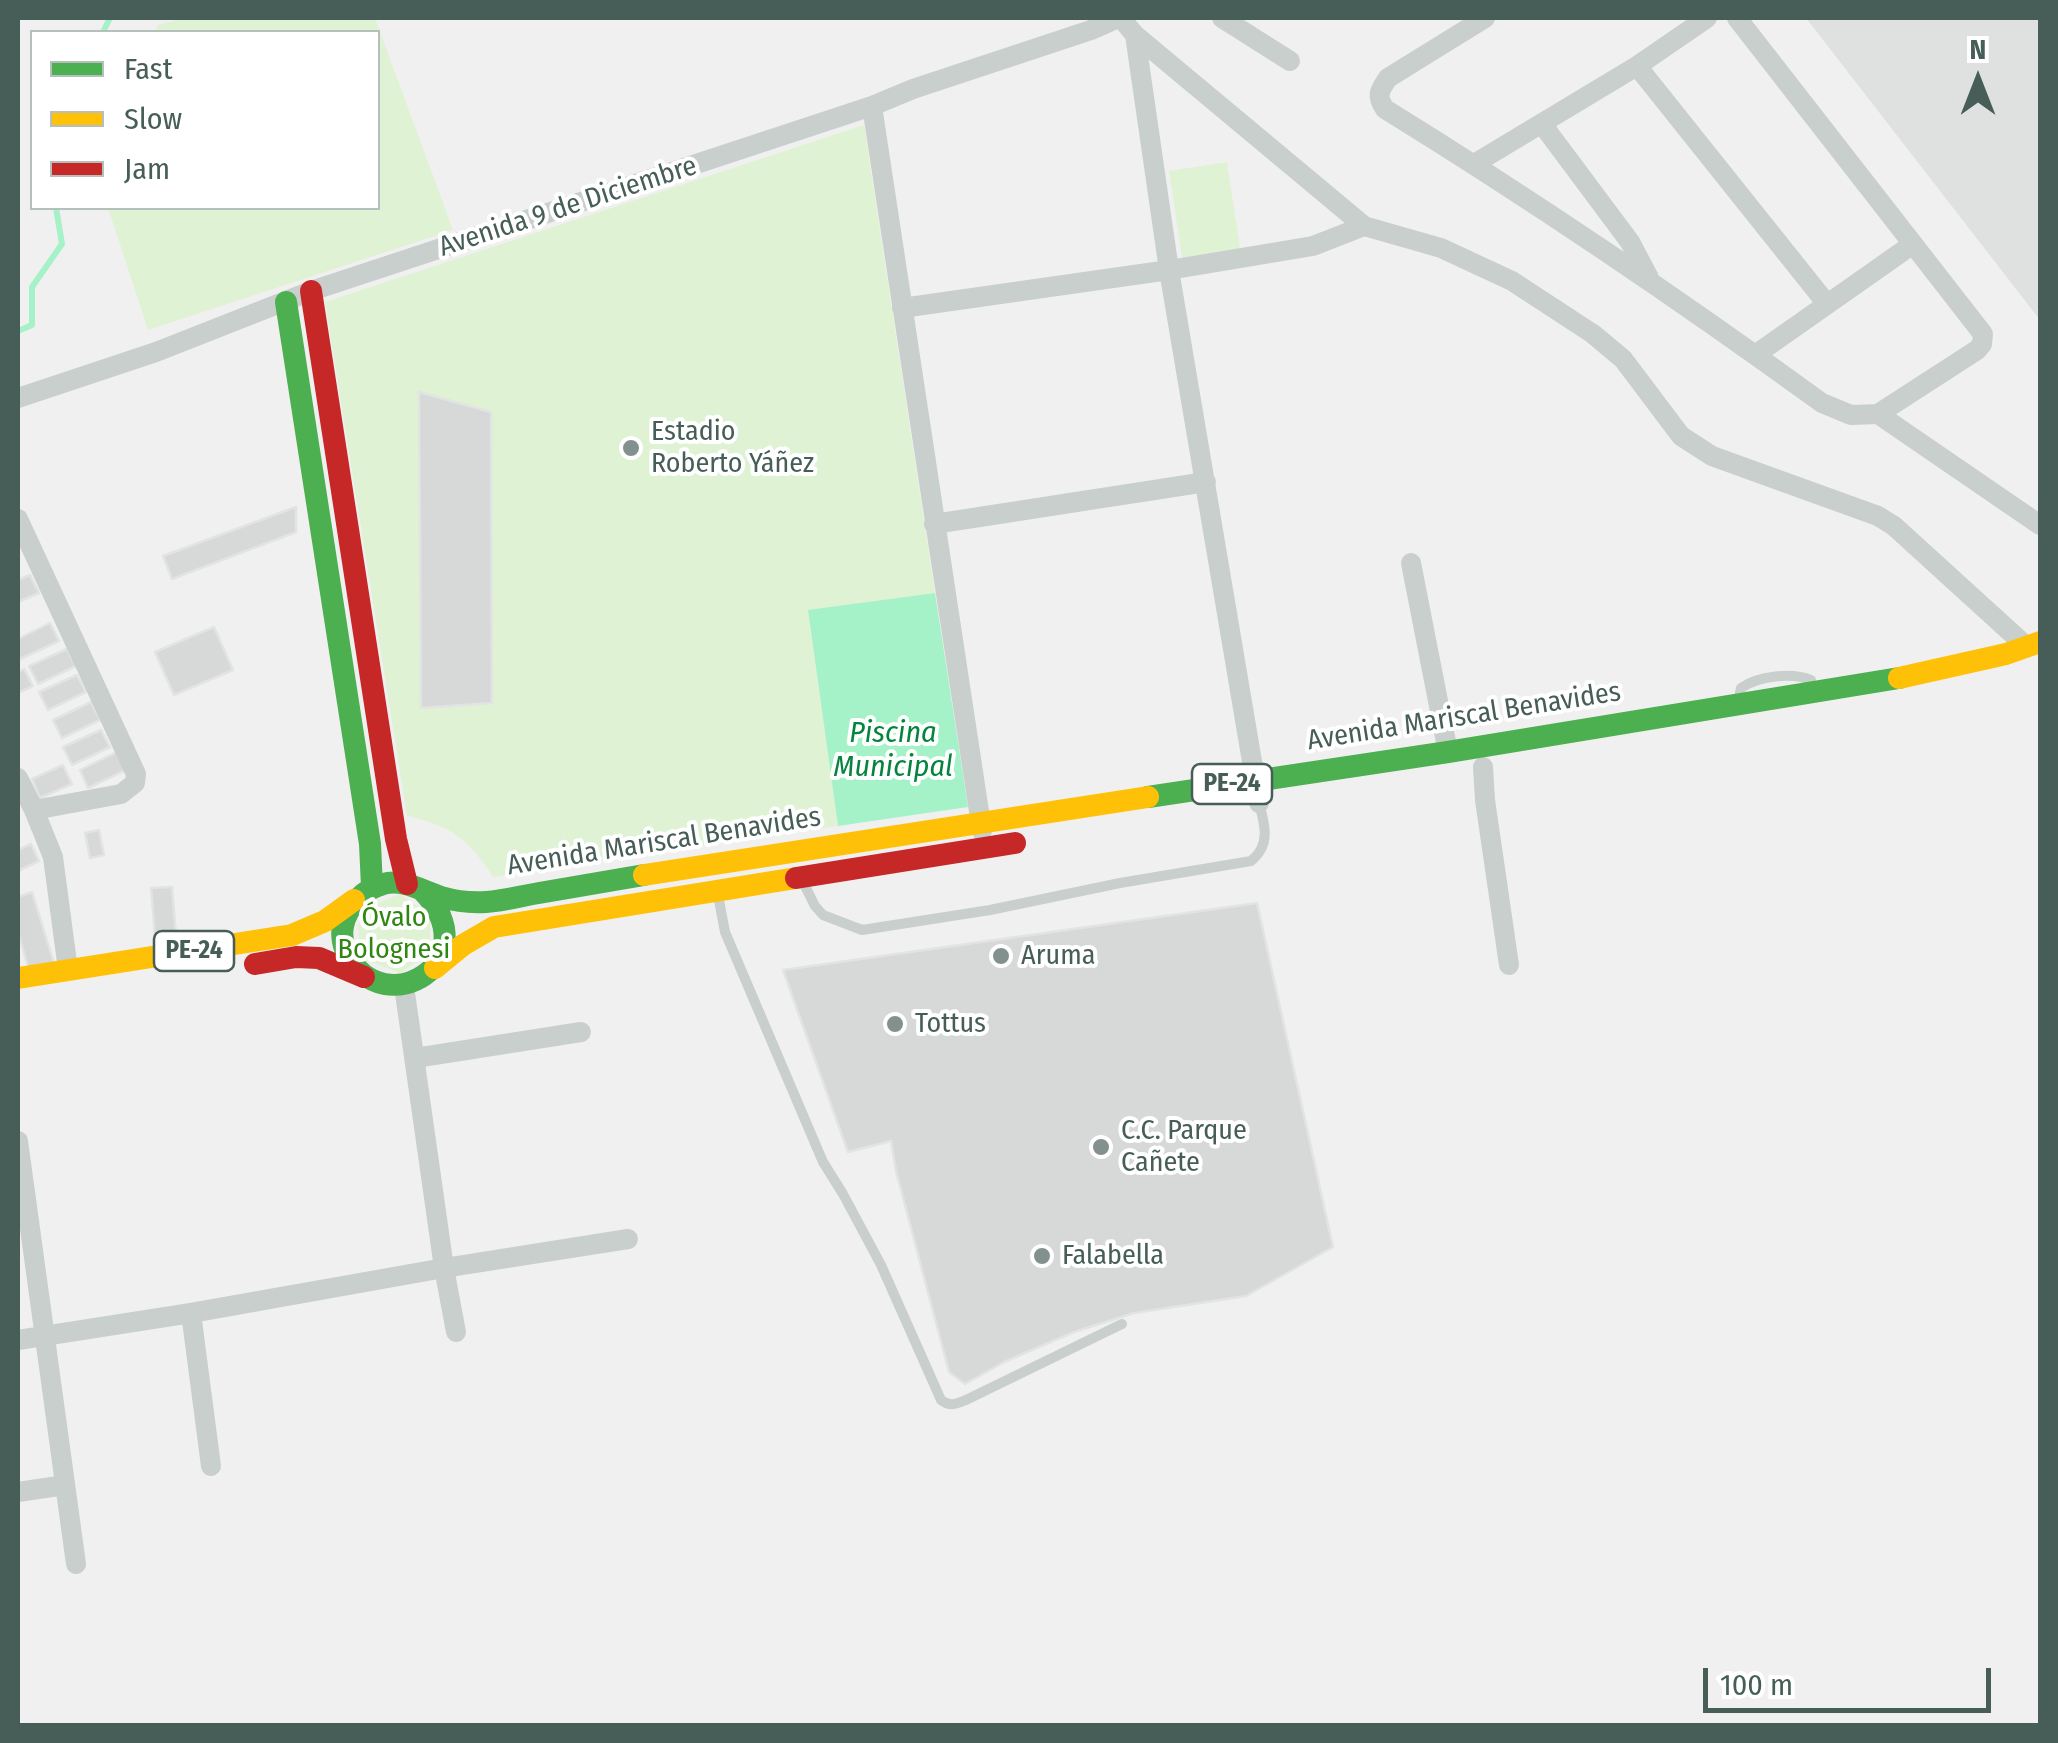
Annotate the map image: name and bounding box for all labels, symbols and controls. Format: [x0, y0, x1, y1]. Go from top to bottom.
legend [30, 30, 380, 210]
north arrow [1928, 30, 2028, 130]
text: N [1970, 33, 1986, 66]
text: Fast [124, 51, 172, 87]
text: Slow [124, 101, 182, 137]
street label: Avenida 9 de Diciembre [435, 149, 701, 265]
text: Jam [124, 151, 170, 187]
place label: Estadio Roberto Yáñez [651, 415, 814, 481]
marker: Estadio Roberto Yáñez [620, 437, 642, 459]
street label: Avenida Mariscal Benavides [1305, 676, 1623, 758]
water label: Piscina Municipal [833, 716, 953, 786]
road number: PE-24 [1192, 764, 1272, 804]
street label: Avenida Mariscal Benavides [505, 801, 823, 883]
park label: Óvalo Bolognesi [338, 901, 450, 967]
road number: PE-24 [154, 931, 234, 971]
place label: Aruma [1021, 939, 1095, 973]
marker: Aruma [990, 945, 1012, 967]
place label: Tottus [915, 1007, 986, 1041]
marker: Tottus [884, 1013, 906, 1035]
place label: C.C. Parque Cañete [1121, 1114, 1247, 1180]
marker: C.C. Parque Cañete [1090, 1136, 1112, 1158]
place label: Falabella [1062, 1239, 1164, 1273]
marker: Falabella [1031, 1245, 1053, 1267]
scale bar [1708, 1648, 1996, 1710]
text: 100 m [1720, 1667, 1793, 1703]

